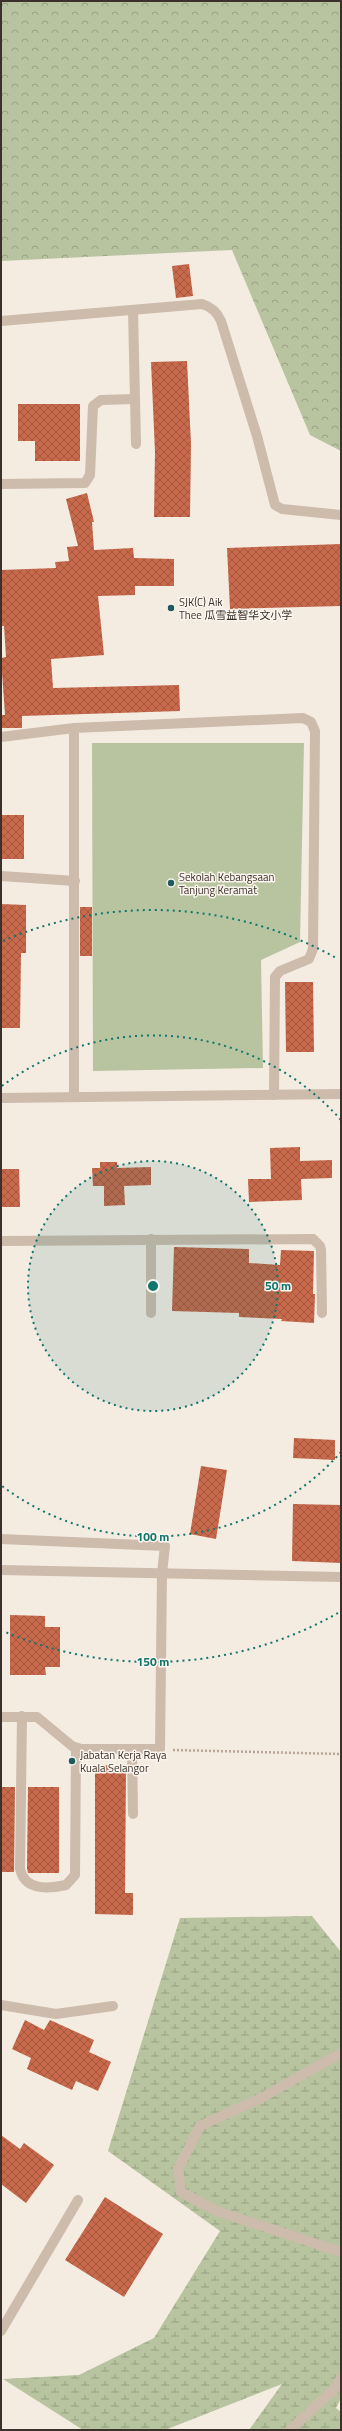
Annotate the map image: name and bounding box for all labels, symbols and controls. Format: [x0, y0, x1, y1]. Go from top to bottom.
place label: SJK(C) Aik Thee 瓜雪益智华文小学 [179, 594, 292, 623]
marker: SJK(C) Aik Thee 瓜雪益智华文小学 [166, 603, 176, 613]
place label: Sekolah Kebangsaan Tanjung Keramat [179, 869, 274, 898]
marker: Sekolah Kebangsaan Tanjung Keramat [166, 878, 176, 888]
text: 50 m [265, 1276, 291, 1295]
centre of rings [146, 1279, 160, 1293]
text: 100 m [137, 1527, 169, 1546]
text: 150 m [137, 1652, 169, 1671]
place label: Jabatan Kerja Raya Kuala Selangor [80, 1747, 167, 1776]
marker: Jabatan Kerja Raya Kuala Selangor [67, 1756, 77, 1766]

